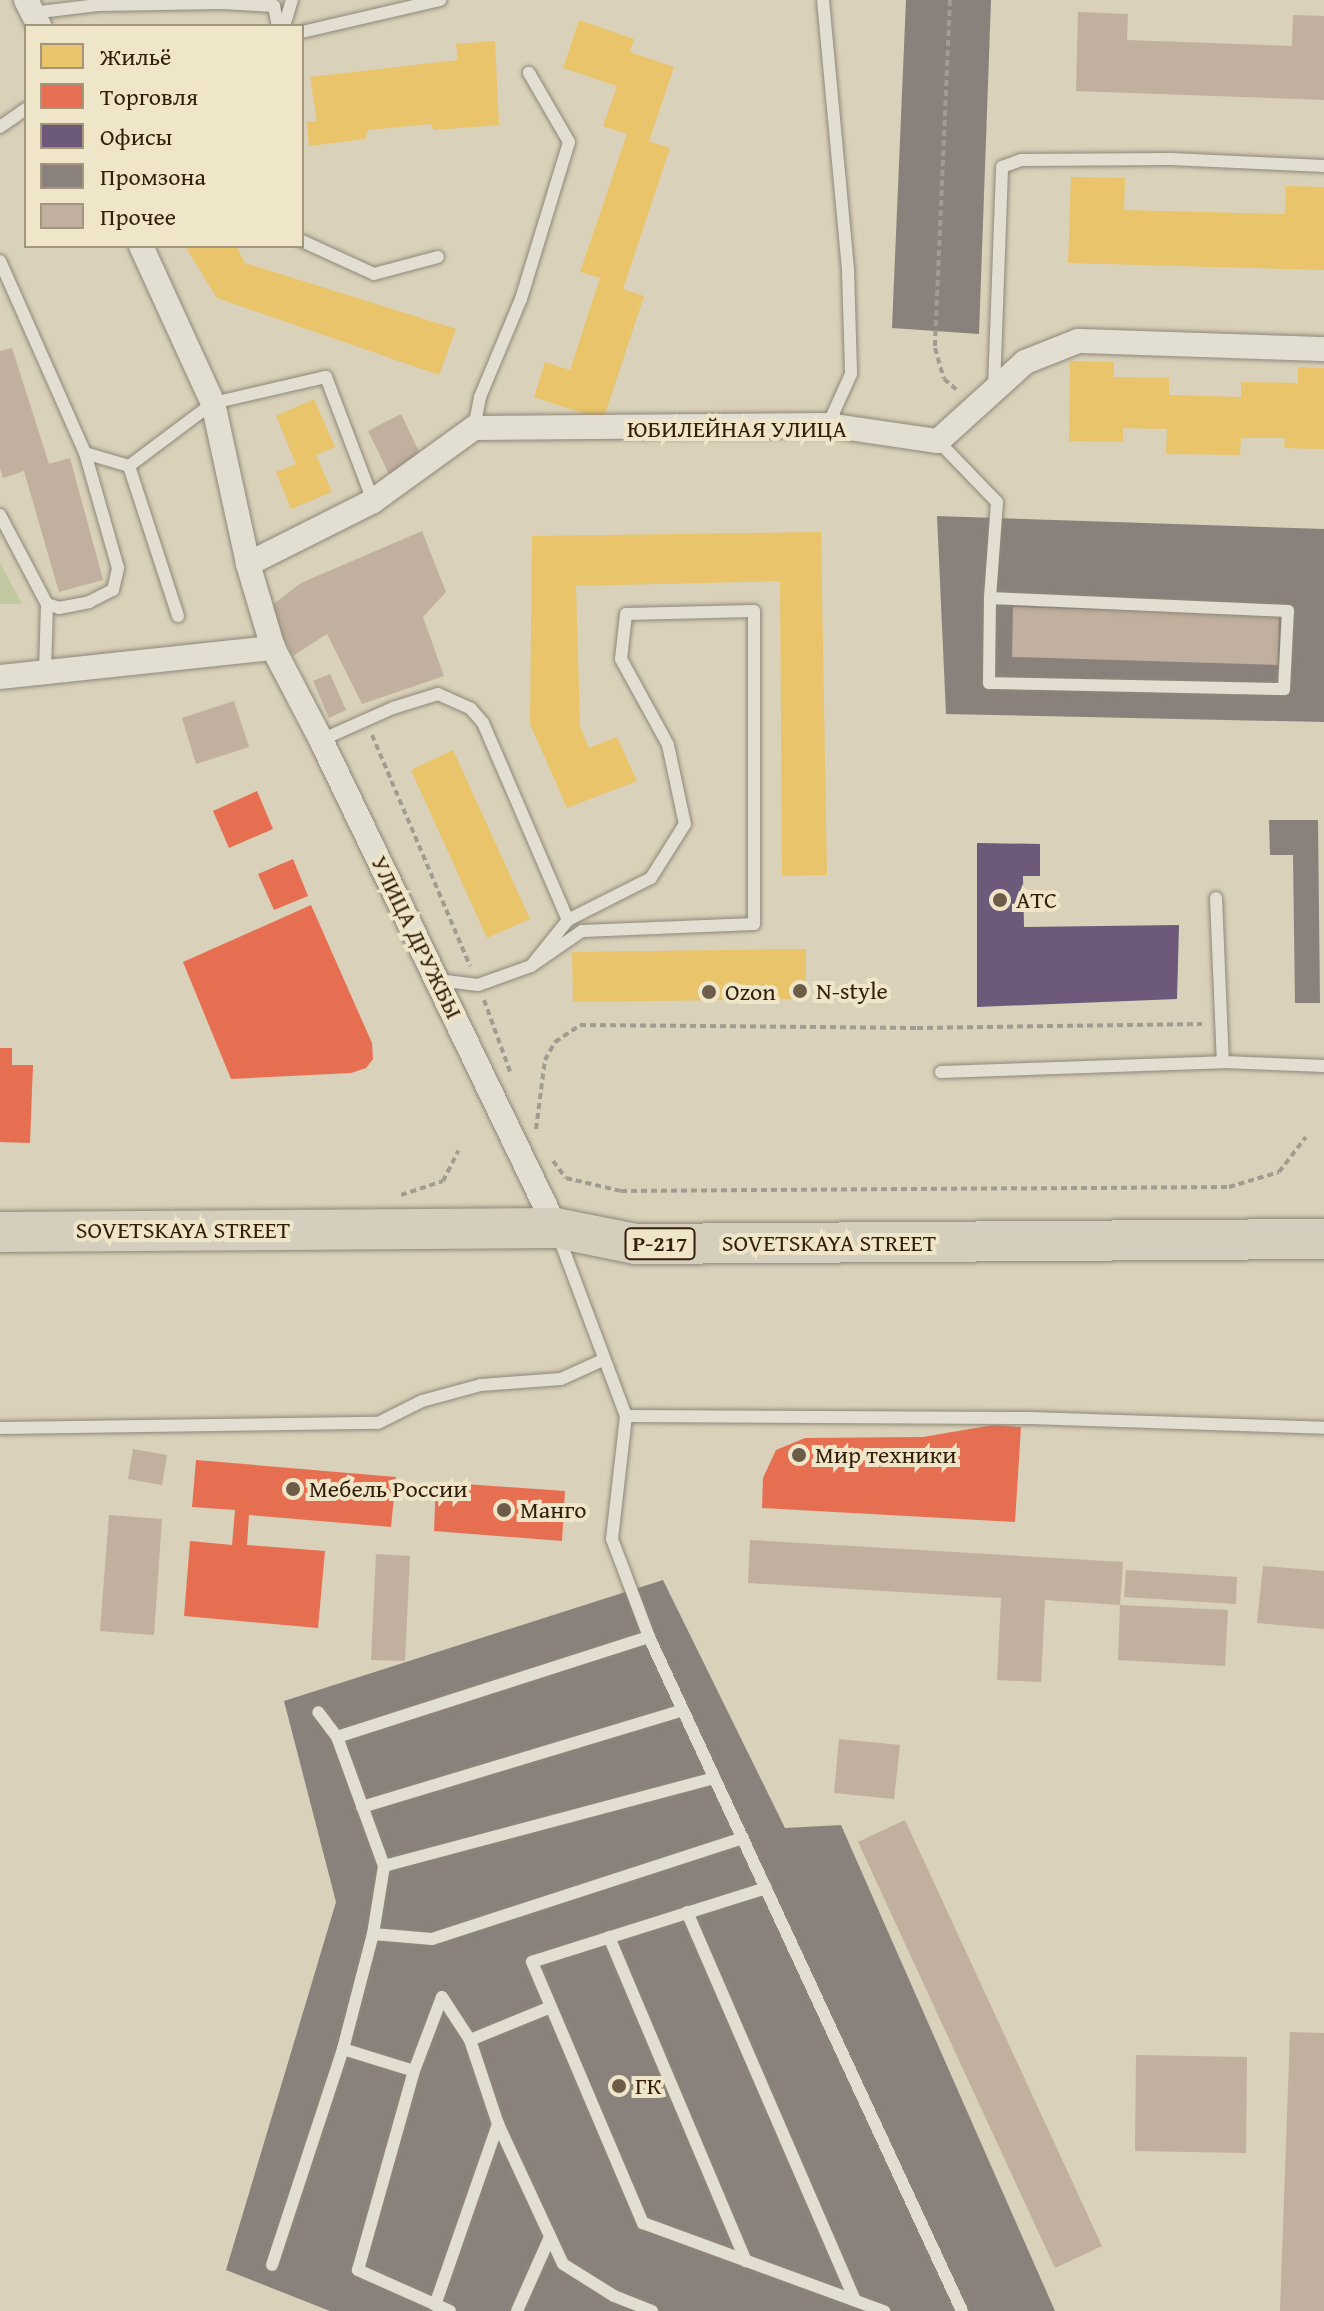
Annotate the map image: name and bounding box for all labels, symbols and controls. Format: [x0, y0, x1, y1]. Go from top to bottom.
legend [24, 24, 304, 248]
text: Жильё [100, 39, 171, 74]
text: Торговля [100, 79, 198, 114]
text: Офисы [100, 119, 172, 154]
text: Промзона [100, 159, 206, 194]
text: Прочее [100, 199, 176, 234]
street label: ЮБИЛЕЙНАЯ УЛИЦА [627, 415, 847, 443]
street label: УЛИЦА ДРУЖБЫ [365, 851, 469, 1023]
place label: АТС [1016, 886, 1057, 914]
marker: АТС [991, 891, 1009, 909]
place label: N-style [816, 977, 888, 1005]
place label: Ozon [725, 978, 776, 1006]
marker: N-style [791, 982, 809, 1000]
marker: Ozon [700, 983, 718, 1001]
street label: SOVETSKAYA STREET [76, 1216, 290, 1244]
road number: Р-217 [624, 1226, 696, 1262]
street label: SOVETSKAYA STREET [722, 1229, 936, 1257]
place label: Мир техники [815, 1441, 956, 1469]
marker: Мир техники [790, 1446, 808, 1464]
place label: Мебель России [309, 1475, 467, 1503]
marker: Мебель России [284, 1480, 302, 1498]
place label: Манго [520, 1496, 587, 1524]
marker: Манго [495, 1501, 513, 1519]
place label: ГК [635, 2072, 661, 2100]
marker: ГК [610, 2077, 628, 2095]

